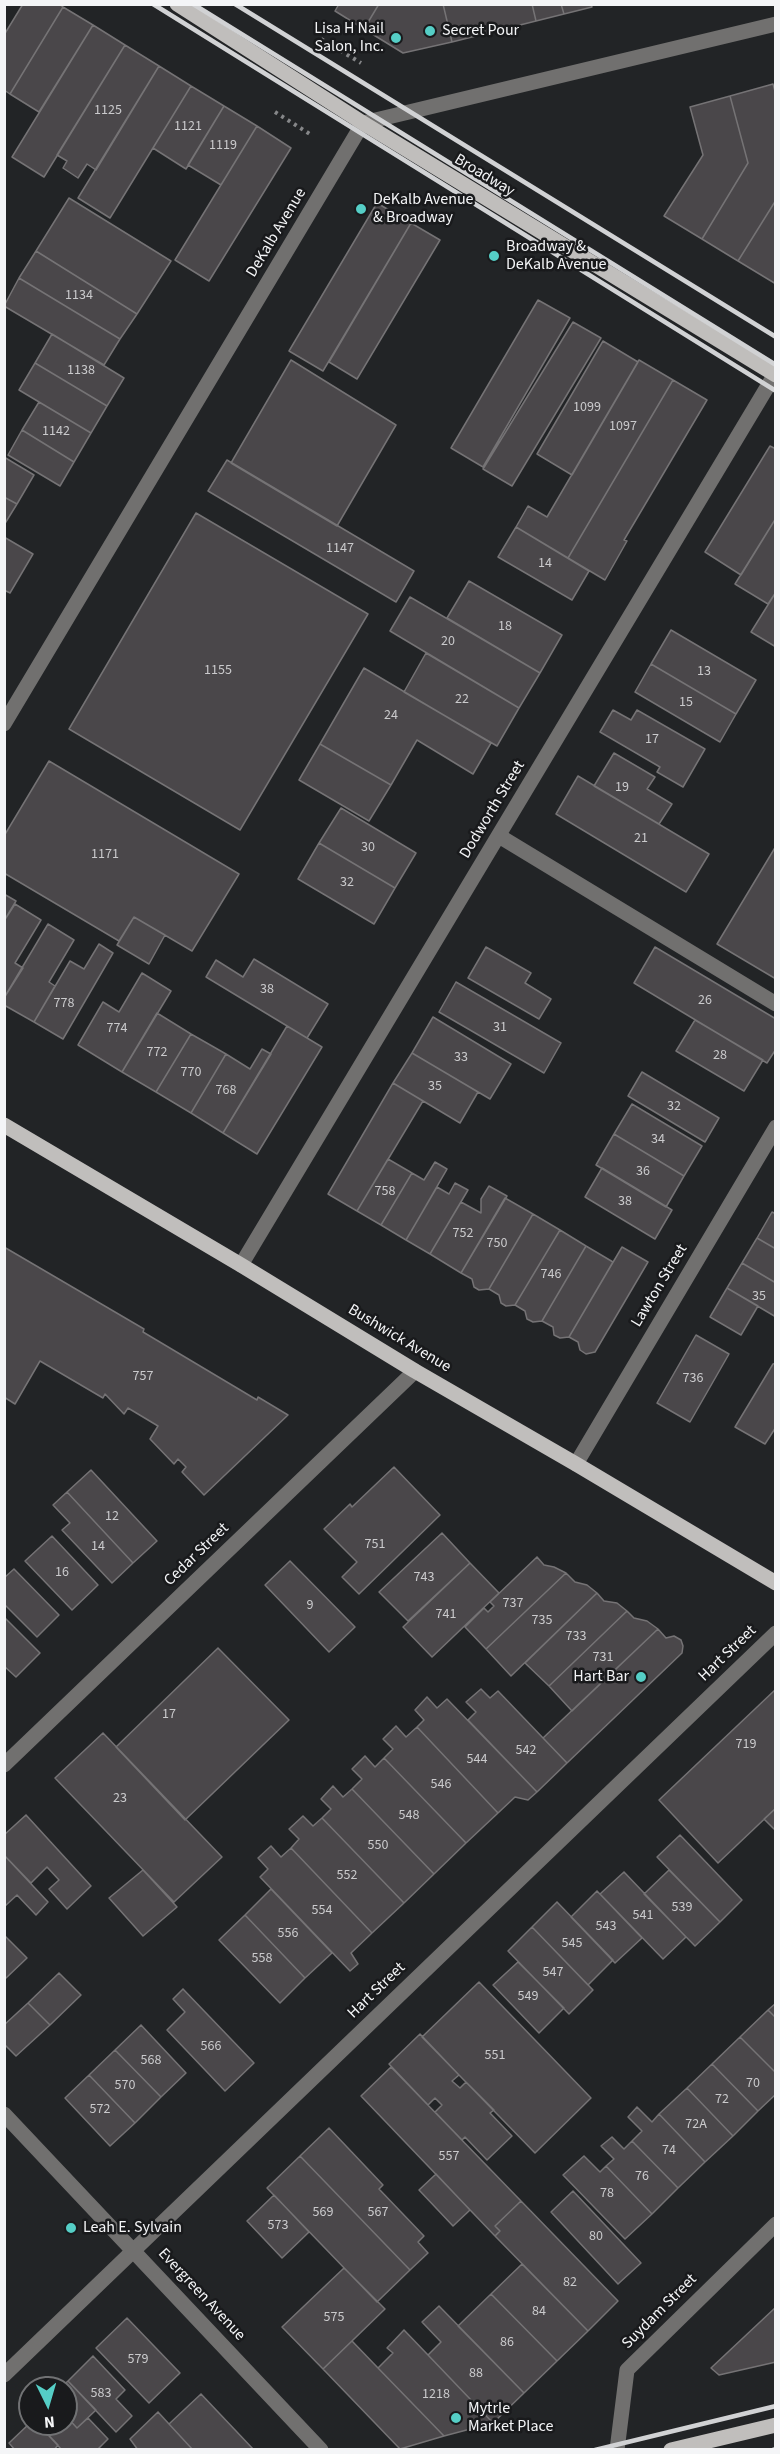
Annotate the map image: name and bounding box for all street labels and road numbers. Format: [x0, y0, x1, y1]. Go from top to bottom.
street label: Broadway [450, 150, 518, 202]
street label: DeKalb Avenue [243, 185, 311, 281]
street label: Dodworth Street [456, 758, 530, 862]
street label: Lawton Street [628, 1241, 692, 1331]
street label: Bushwick Avenue [344, 1301, 454, 1377]
street label: Cedar Street [161, 1519, 233, 1591]
street label: Hart Street [695, 1622, 761, 1686]
street label: Hart Street [344, 1959, 410, 2023]
street label: Evergreen Avenue [153, 2245, 249, 2345]
street label: Suydam Street [619, 2271, 701, 2353]

